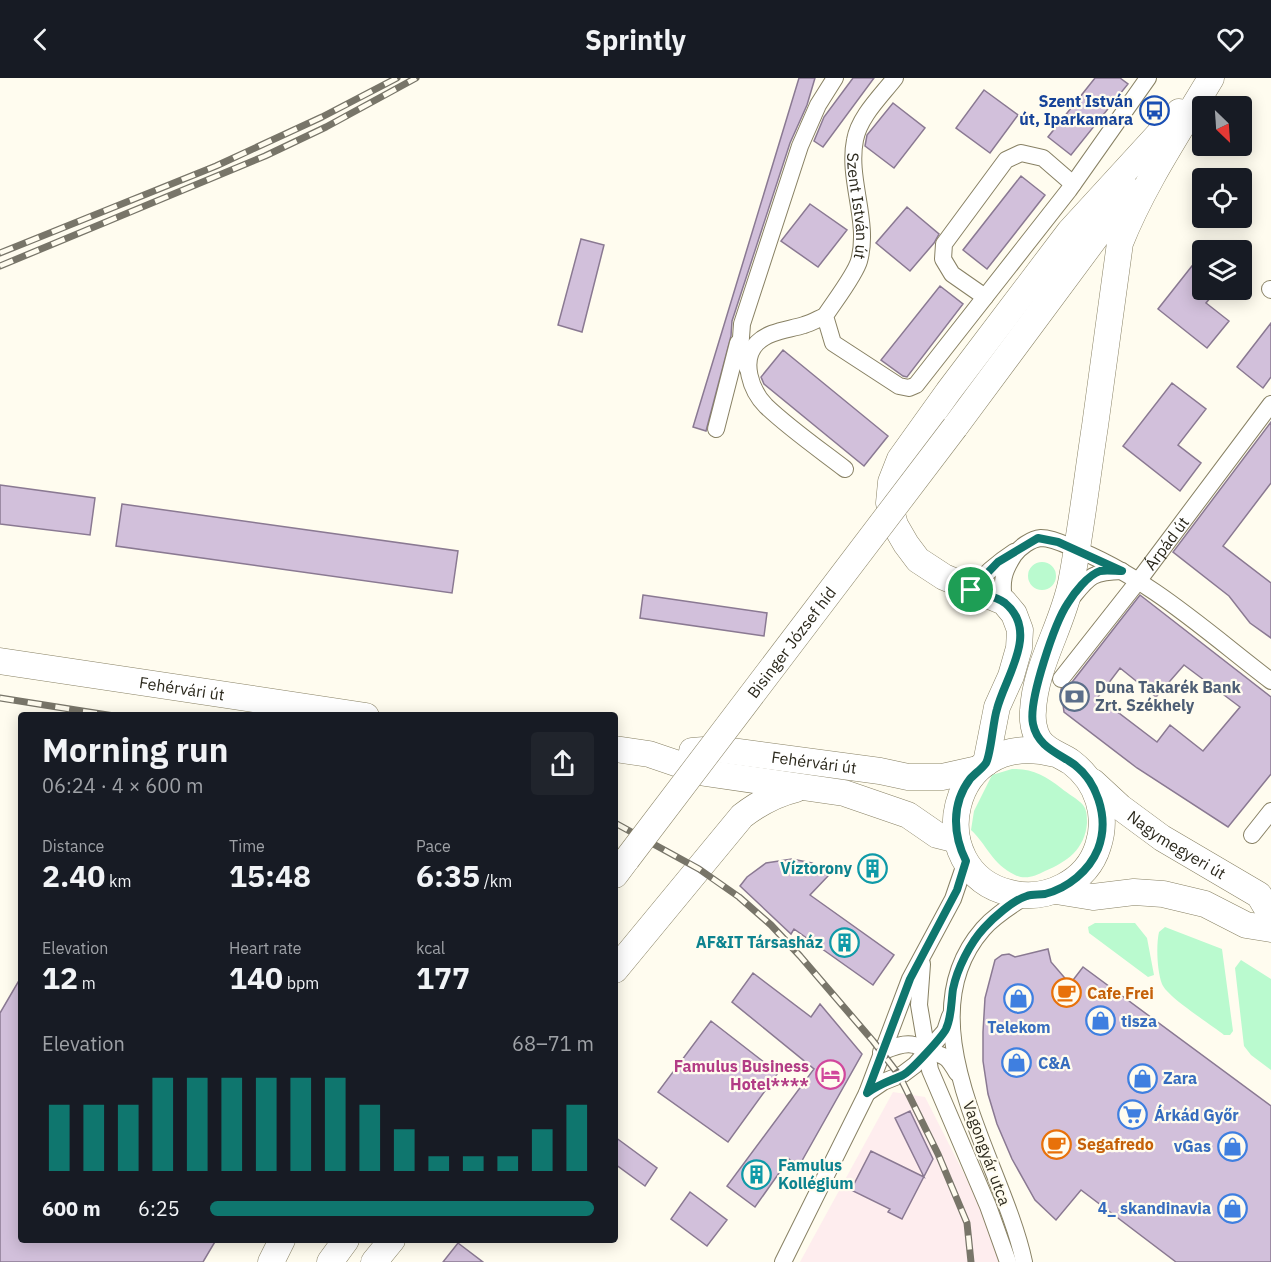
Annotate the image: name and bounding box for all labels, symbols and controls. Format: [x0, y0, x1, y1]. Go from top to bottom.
text: Sprintly [585, 22, 686, 57]
icon: back [24, 23, 57, 56]
icon: heart [1214, 23, 1247, 56]
place label: Szent István út, Iparkamara [1019, 91, 1133, 129]
bus stop icon: Szent István út, Iparkamara [1138, 94, 1170, 126]
north arrow [1192, 96, 1252, 156]
map controls [1192, 96, 1252, 300]
street label: Szent István út [843, 153, 872, 261]
button: locate [1192, 168, 1252, 228]
button: layers [1192, 240, 1252, 300]
street label: Árpád út [1139, 513, 1193, 574]
pin [945, 564, 996, 615]
icon: arrive [954, 573, 987, 606]
street label: Bisinger József híd [743, 583, 840, 702]
street label: Fehérvári út [138, 672, 226, 705]
place label: Duna Takarék Bank Zrt. Székhely [1095, 677, 1241, 715]
bank icon: Duna Takarék Bank Zrt. Székhely [1058, 680, 1090, 712]
text: Morning run [42, 728, 228, 771]
button: share [531, 732, 594, 795]
street label: Fehérvári út [770, 747, 858, 778]
text: 06:24 · 4 × 600 m [42, 772, 203, 799]
street label: Nagymegyeri út [1124, 806, 1229, 883]
text: Distance [42, 836, 104, 856]
text: Time [229, 836, 265, 856]
text: Pace [416, 836, 451, 856]
building icon: Víztorony [857, 852, 889, 884]
text: 2.40 [42, 856, 105, 895]
text: 15:48 [229, 856, 311, 895]
text: 6:35 [416, 856, 480, 895]
place label: Víztorony [780, 858, 852, 878]
text: km [105, 871, 132, 891]
text: /km [480, 871, 512, 891]
building icon: AF&IT Társasház [828, 926, 860, 958]
place label: AF&IT Társasház [696, 932, 823, 952]
text: Elevation [42, 938, 108, 958]
text: Heart rate [229, 938, 302, 958]
text: kcal [416, 938, 445, 958]
text: 12 [42, 958, 78, 997]
text: 140 [229, 958, 283, 997]
text: 177 [416, 958, 470, 997]
text: m [78, 973, 96, 993]
text: bpm [283, 973, 319, 993]
cafe icon: Cafe Frei [1050, 977, 1082, 1009]
shop icon: Telekom [1003, 983, 1035, 1015]
place label: Cafe Frei [1087, 983, 1154, 1003]
shop icon: tisza [1084, 1005, 1116, 1037]
place label: tisza [1121, 1011, 1157, 1031]
place label: Telekom [987, 1017, 1051, 1037]
text: Elevation [42, 1030, 125, 1057]
text: 68–71 m [512, 1030, 594, 1057]
shop icon: C&A [1001, 1047, 1033, 1079]
place label: C&A [1038, 1053, 1071, 1073]
place label: Famulus Business Hotel**** [674, 1056, 809, 1094]
hotel icon: Famulus Business Hotel**** [814, 1059, 846, 1091]
shop icon: Zara [1126, 1062, 1158, 1094]
place label: Zara [1163, 1068, 1197, 1088]
street label: Vagongyár utca [959, 1098, 1015, 1208]
supermarket icon: Árkád Győr [1117, 1099, 1149, 1131]
place label: Árkád Győr [1154, 1104, 1239, 1125]
cafe icon: Segafredo [1040, 1128, 1072, 1160]
shop icon: vGas [1216, 1130, 1248, 1162]
place label: Segafredo [1077, 1134, 1154, 1154]
place label: vGas [1174, 1136, 1211, 1156]
place label: Famulus Kollégium [778, 1155, 854, 1193]
building icon: Famulus Kollégium [741, 1158, 773, 1190]
shop icon: 4_ skandinavia [1216, 1192, 1248, 1224]
text: 600 m [42, 1195, 101, 1222]
text: 6:25 [138, 1195, 180, 1222]
place label: 4_ skandinavia [1098, 1198, 1211, 1218]

